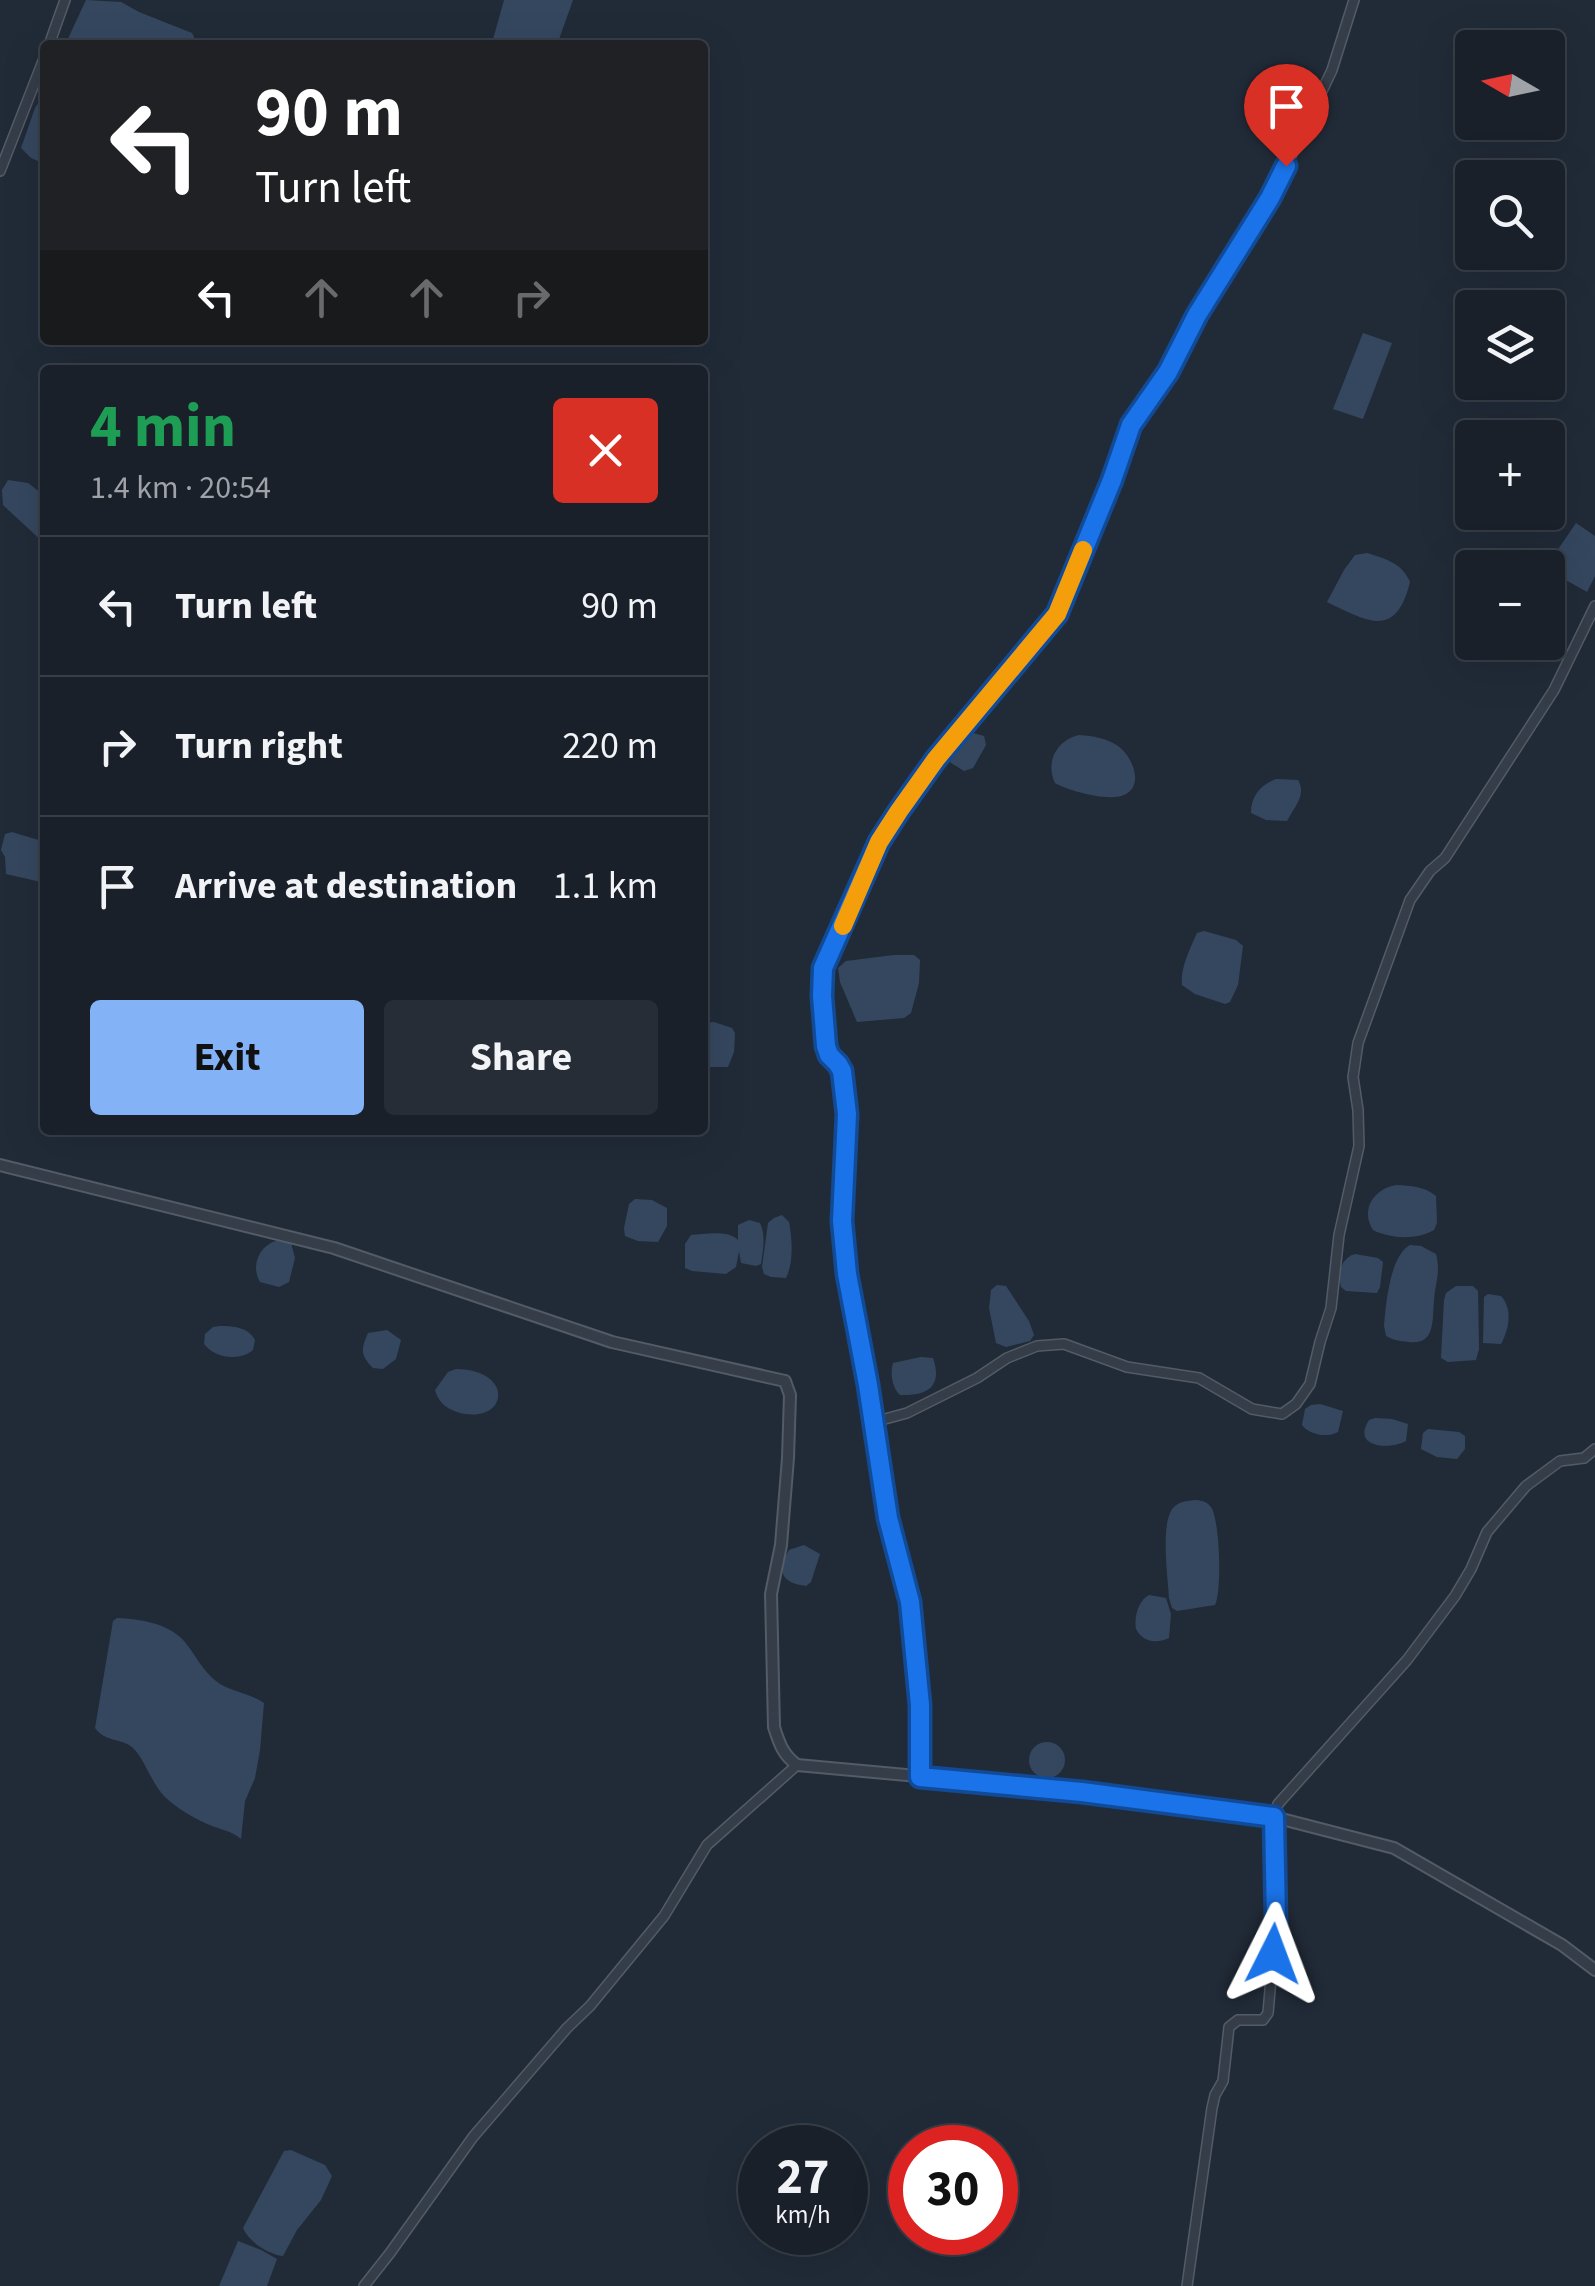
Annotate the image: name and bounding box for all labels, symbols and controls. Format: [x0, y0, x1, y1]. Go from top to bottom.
north arrow [1455, 30, 1565, 140]
map controls [1455, 30, 1565, 660]
text: 90 m [255, 63, 403, 163]
pin [1244, 64, 1329, 167]
icon: arrive [1259, 79, 1314, 134]
icon: left [90, 80, 220, 210]
text: Turn left [255, 156, 411, 220]
button: search [1455, 160, 1565, 270]
icon: left [189, 270, 244, 325]
icon: ahead [294, 270, 349, 325]
icon: ahead [399, 270, 454, 325]
icon: right [504, 270, 559, 325]
button: layers [1455, 290, 1565, 400]
text: 4 min [90, 385, 236, 470]
button: close [553, 398, 658, 503]
button: + [1455, 420, 1565, 530]
text: 1.4 km · 20:54 [90, 465, 271, 511]
button: − [1455, 550, 1565, 660]
icon: left [90, 579, 145, 634]
text: Turn left [175, 579, 317, 633]
text: 90 m [581, 579, 658, 633]
icon: right [90, 719, 145, 774]
text: Turn right [175, 719, 343, 773]
text: 220 m [562, 719, 658, 773]
icon: arrive [90, 859, 145, 914]
text: Arrive at destination [175, 859, 517, 913]
text: 1.1 km [553, 859, 658, 913]
button: Exit [90, 1000, 364, 1115]
button: Share [384, 1000, 658, 1115]
position arrow [1221, 1902, 1325, 2006]
speed limit sign: 30 [888, 2125, 1018, 2255]
text: 27 [777, 2142, 829, 2213]
text: km/h [775, 2197, 831, 2233]

